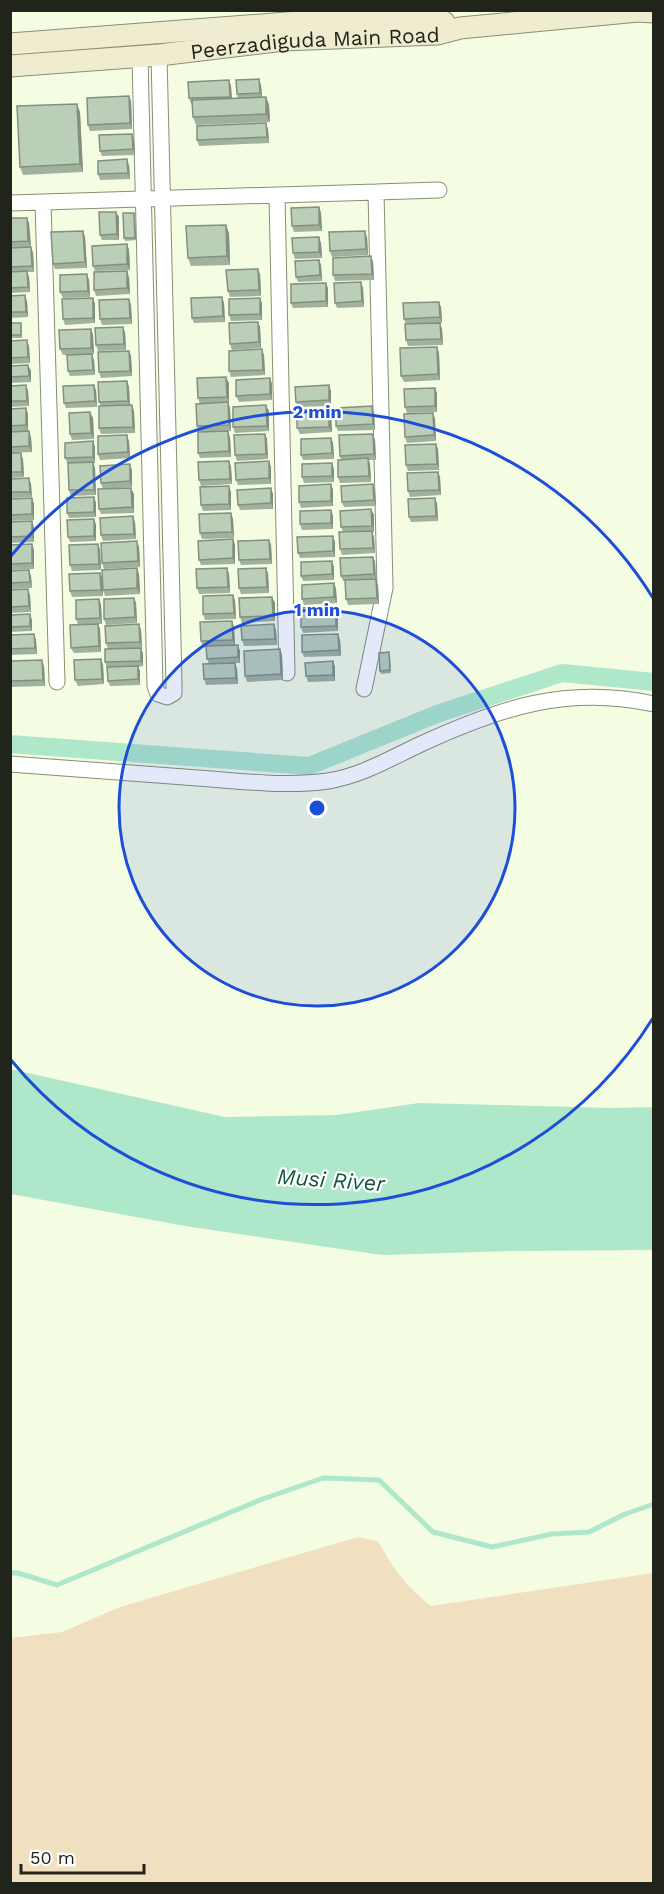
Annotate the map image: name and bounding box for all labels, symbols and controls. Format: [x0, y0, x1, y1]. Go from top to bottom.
street label: Peerzadiguda Main Road [189, 21, 440, 64]
text: 2 min [292, 401, 342, 422]
text: 1 min [294, 599, 340, 620]
centre of rings [307, 798, 327, 818]
water label: Musi River [276, 1164, 387, 1196]
scale bar [21, 1837, 144, 1875]
text: 50 m [30, 1847, 75, 1868]

